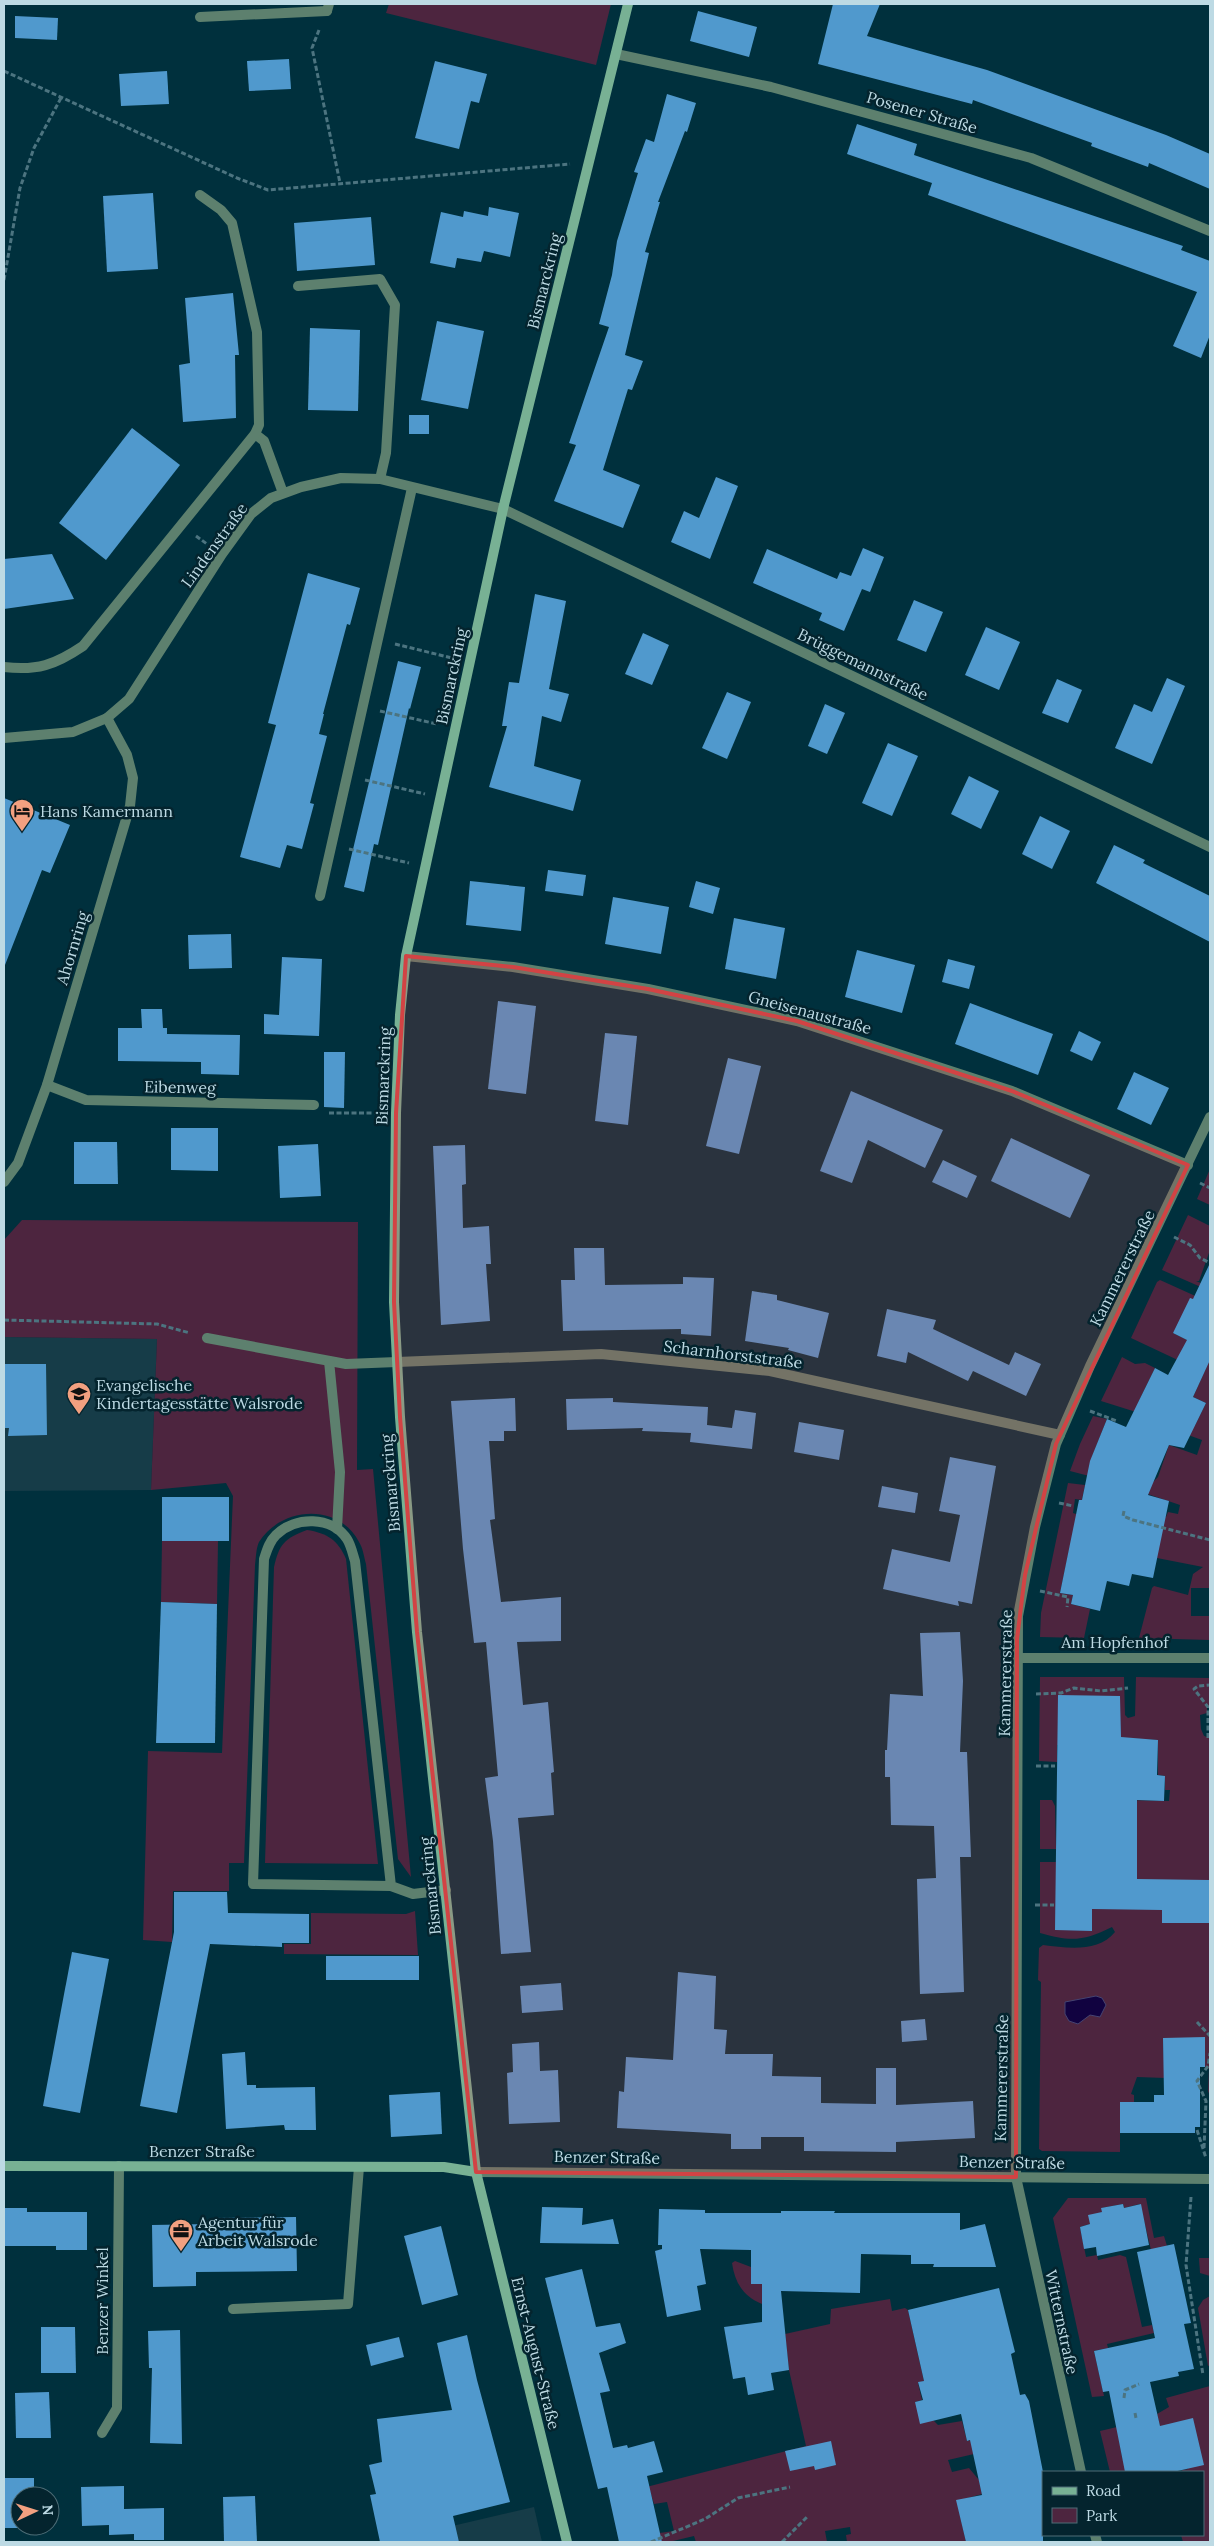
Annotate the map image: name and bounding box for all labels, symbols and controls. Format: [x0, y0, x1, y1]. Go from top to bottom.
street label: Posener Straße [864, 87, 980, 137]
street label: Bismarckring [522, 230, 566, 331]
street label: Lindenstraße [177, 499, 252, 591]
street label: Brüggemannstraße [794, 624, 932, 704]
street label: Bismarckring [431, 625, 471, 726]
hotel icon: Hans Kamermann [9, 798, 35, 832]
place label: Hans Kamermann [40, 801, 173, 821]
street label: Ahornring [51, 908, 93, 988]
street label: Gneisenaustraße [746, 986, 874, 1038]
street label: Bismarckring [371, 1025, 395, 1125]
street label: Eibenweg [144, 1076, 217, 1098]
street label: Kammererstraße [1085, 1206, 1159, 1330]
street label: Scharnhorststraße [662, 1336, 804, 1372]
place label: Evangelische Kindertagesstätte Walsrode [96, 1375, 303, 1413]
school or university icon: Evangelische Kindertagesstätte Walsrode [66, 1381, 92, 1415]
street label: Bismarckring [376, 1432, 404, 1533]
street label: Kammererstraße [994, 1609, 1016, 1737]
street label: Am Hopfenhof [1060, 1632, 1170, 1652]
street label: Bismarckring [415, 1835, 445, 1936]
street label: Kammererstraße [990, 2014, 1012, 2142]
street label: Benzer Straße [149, 2141, 255, 2161]
street label: Benzer Straße [554, 2146, 661, 2168]
street label: Benzer Straße [959, 2151, 1066, 2173]
place label: Agentur für Arbeit Walsrode [197, 2212, 318, 2250]
office icon: Agentur für Arbeit Walsrode [168, 2218, 194, 2252]
street label: Benzer Winkel [92, 2247, 112, 2355]
street label: Witternstraße [1041, 2268, 1083, 2376]
street label: Ernst-August-Straße [507, 2275, 565, 2432]
legend [1042, 2471, 1204, 2536]
text: Road [1086, 2481, 1121, 2500]
north arrow [10, 2486, 60, 2536]
text: N [39, 2504, 57, 2516]
text: Park [1086, 2506, 1117, 2525]

